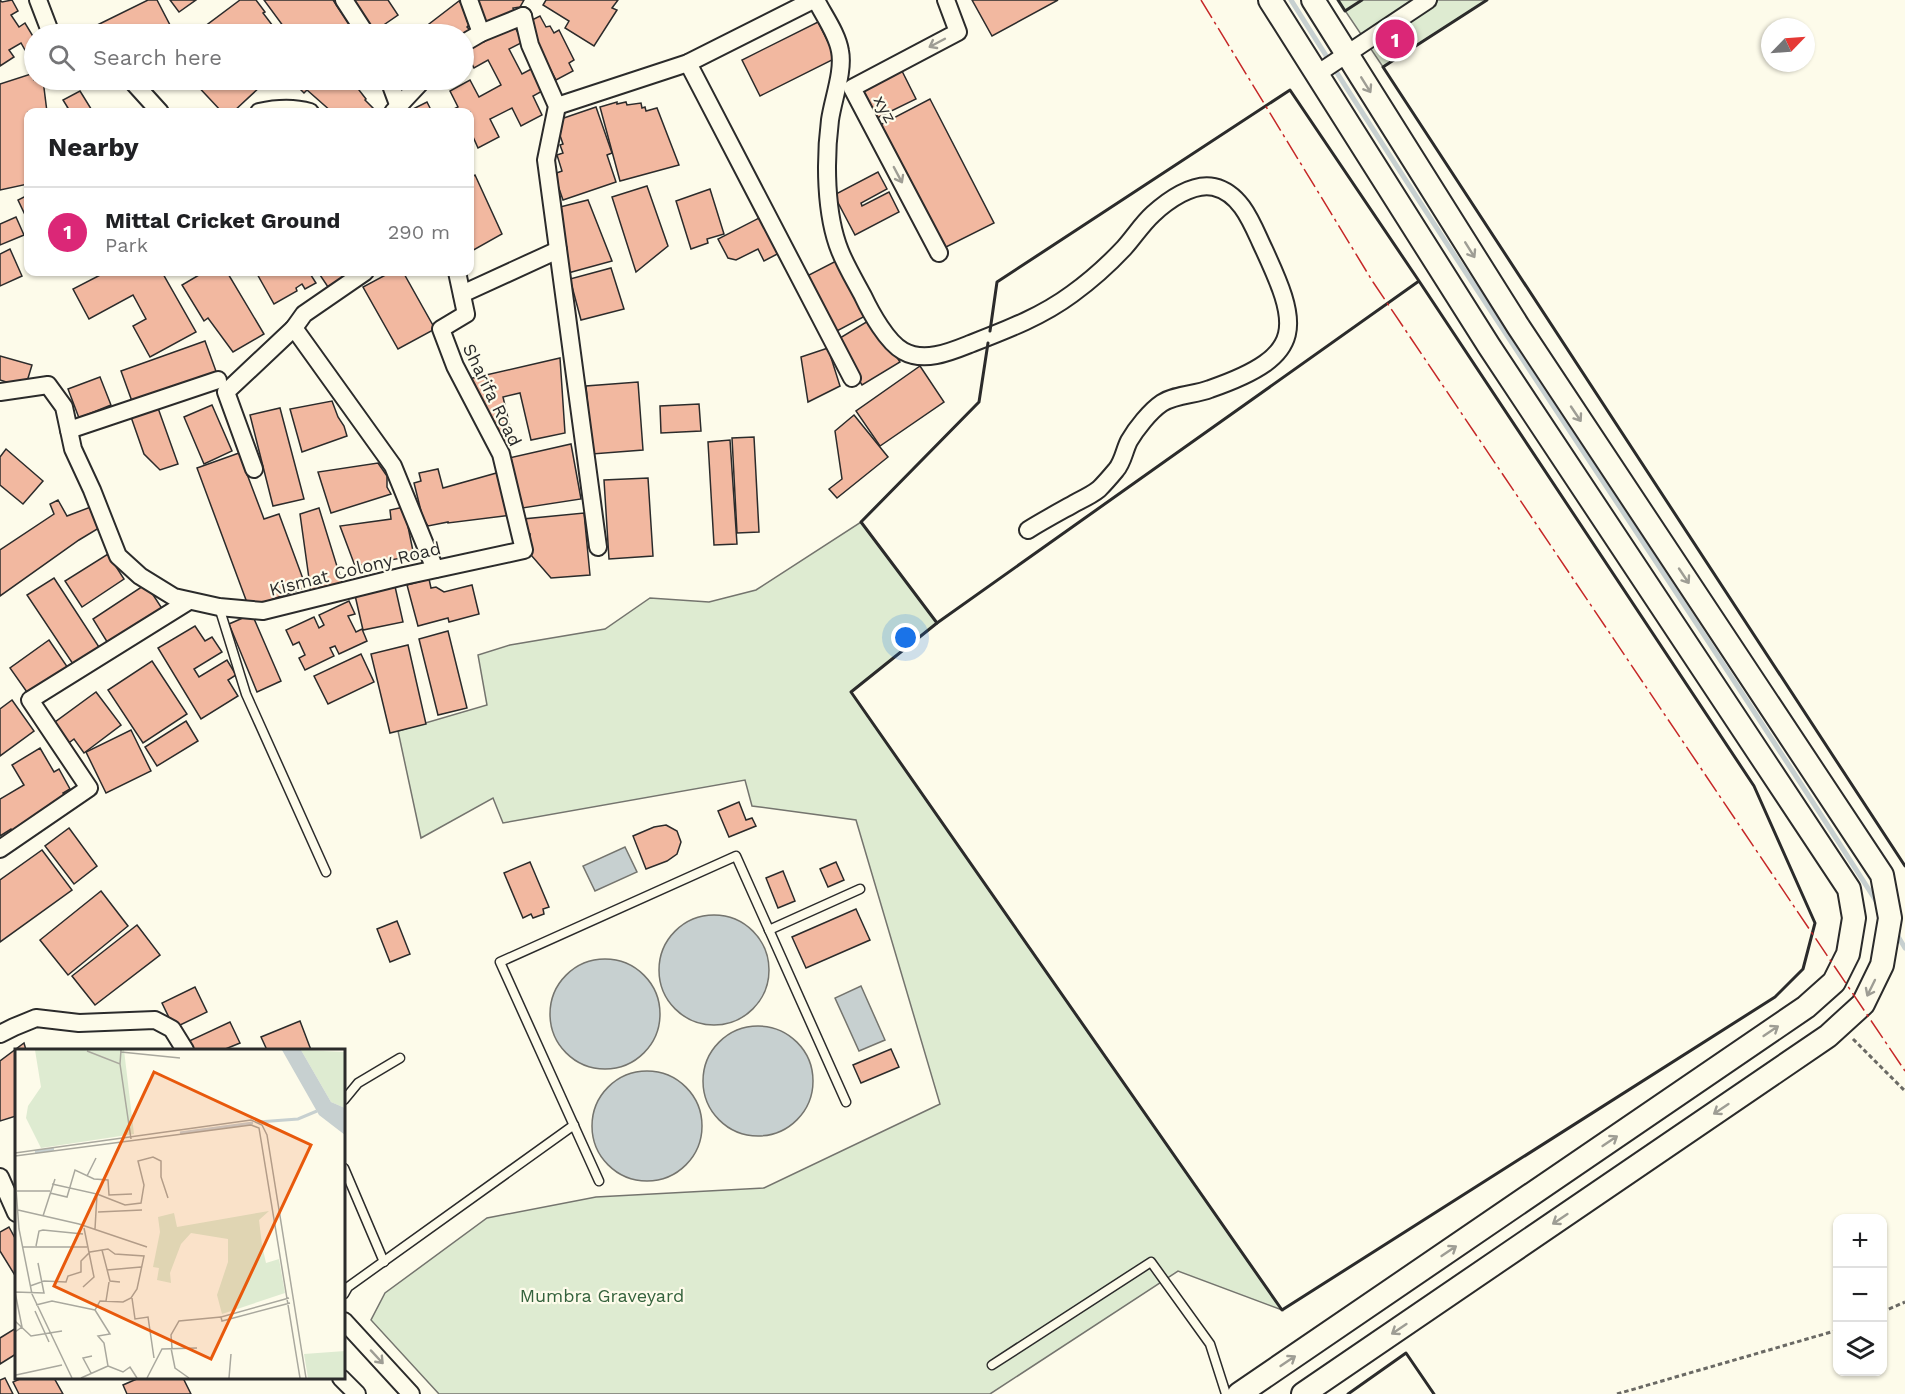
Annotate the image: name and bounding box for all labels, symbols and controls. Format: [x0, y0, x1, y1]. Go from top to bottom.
pin: 1 [1376, 16, 1414, 62]
north arrow [1761, 18, 1815, 72]
search box [24, 24, 474, 90]
one-way arrow [929, 37, 946, 49]
icon: search [45, 41, 78, 74]
text: Search here [93, 45, 222, 70]
one-way arrow [1361, 76, 1373, 93]
street label: xyz [869, 91, 901, 126]
text: Nearby [48, 132, 139, 162]
one-way arrow [893, 166, 904, 184]
text: Mittal Cricket Ground [105, 208, 340, 233]
text: 1 [63, 220, 72, 244]
text: 290 m [388, 220, 450, 244]
text: Park [105, 233, 148, 257]
one-way arrow [1465, 241, 1477, 258]
street label: Sharifa Road [459, 340, 526, 449]
one-way arrow [1570, 405, 1583, 422]
street label: Kismat Colony Road [267, 537, 443, 600]
one-way arrow [1678, 567, 1690, 584]
your location [891, 623, 920, 652]
one-way arrow [1865, 979, 1877, 997]
one-way arrow [1762, 1025, 1778, 1037]
inset map [15, 1049, 345, 1379]
one-way arrow [1713, 1103, 1729, 1115]
one-way arrow [1601, 1135, 1617, 1147]
one-way arrow [1552, 1213, 1568, 1225]
map controls [1833, 1214, 1887, 1376]
button: + [1833, 1214, 1887, 1268]
one-way arrow [1440, 1245, 1456, 1257]
button: − [1833, 1268, 1887, 1322]
park label: Mumbra Graveyard [520, 1285, 684, 1306]
button: layers [1833, 1322, 1887, 1376]
one-way arrow [1391, 1323, 1407, 1335]
one-way arrow [370, 1350, 384, 1365]
one-way arrow [1279, 1355, 1295, 1367]

